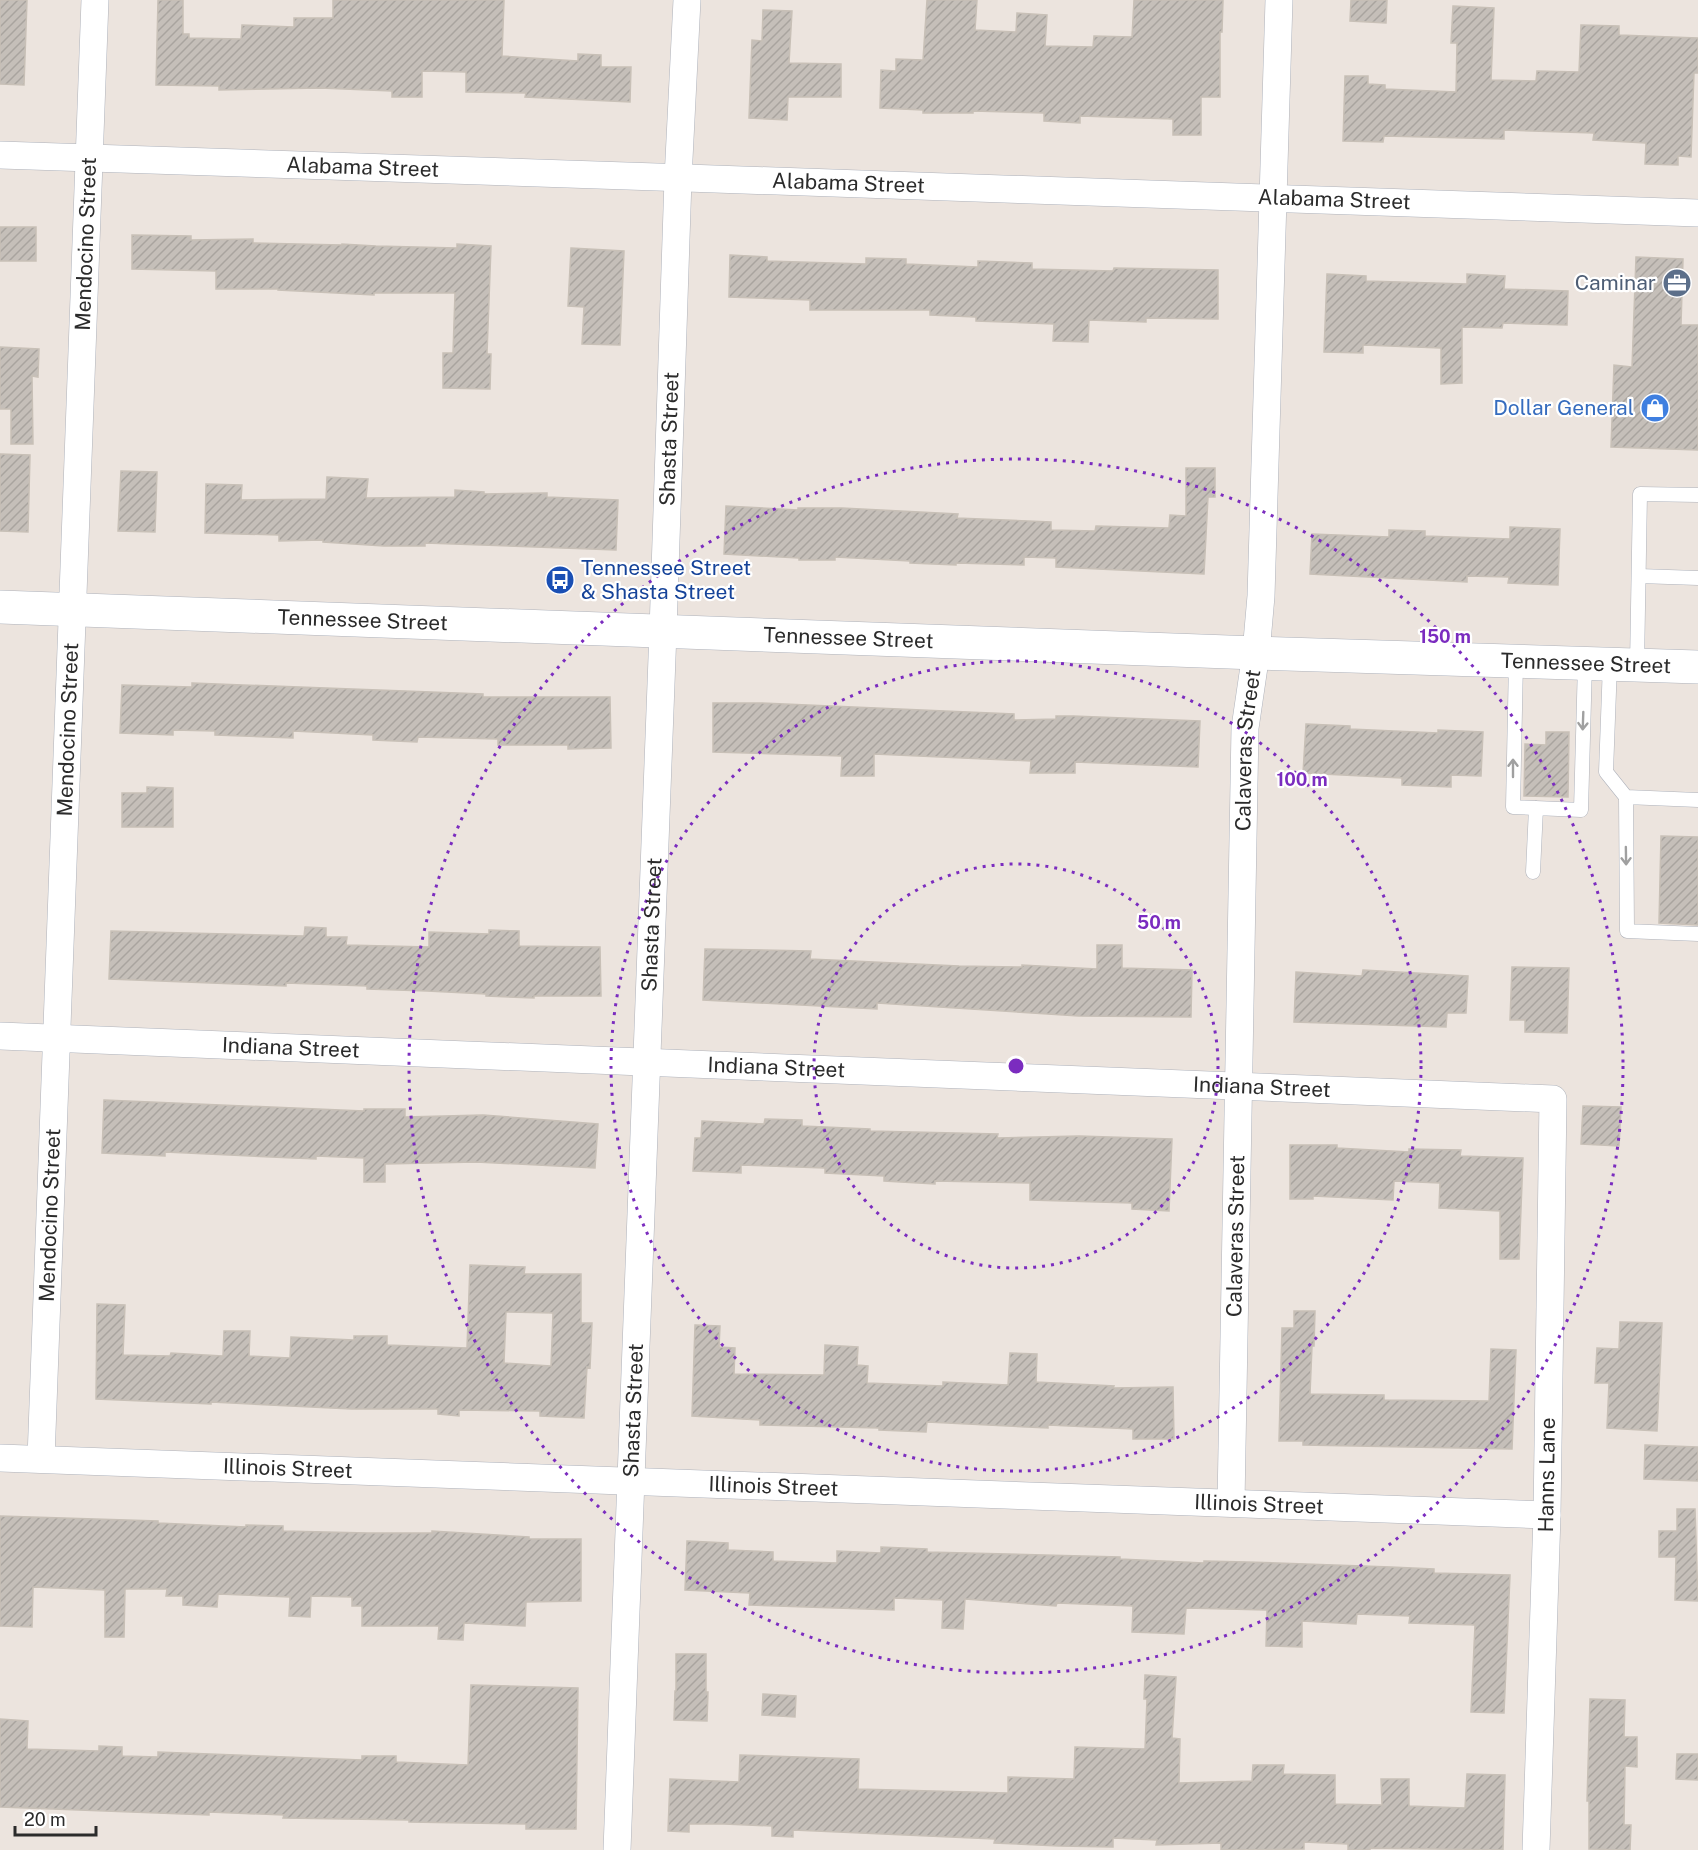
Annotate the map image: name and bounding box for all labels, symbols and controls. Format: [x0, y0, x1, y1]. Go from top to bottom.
street label: Alabama Street [286, 152, 440, 182]
street label: Mendocino Street [70, 156, 101, 331]
street label: Alabama Street [772, 168, 925, 198]
street label: Alabama Street [1257, 184, 1411, 214]
office icon: Caminar [1661, 267, 1693, 299]
place label: Caminar [1575, 270, 1656, 295]
street label: Shasta Street [654, 371, 684, 506]
shop icon: Dollar General [1639, 392, 1671, 424]
place label: Dollar General [1493, 395, 1634, 420]
place label: Tennessee Street & Shasta Street [581, 555, 751, 604]
bus stop icon: Tennessee Street & Shasta Street [544, 564, 576, 596]
street label: Tennessee Street [277, 604, 448, 635]
street label: Tennessee Street [763, 622, 934, 653]
text: 150 m [1419, 626, 1471, 647]
street label: Mendocino Street [52, 642, 83, 817]
street label: Tennessee Street [1500, 648, 1672, 678]
street label: Calaveras Street [1230, 668, 1265, 831]
one-way arrow [1578, 711, 1589, 731]
one-way arrow [1507, 759, 1519, 779]
text: 100 m [1276, 769, 1328, 790]
one-way arrow [1621, 845, 1632, 865]
street label: Shasta Street [636, 857, 666, 992]
text: 50 m [1137, 912, 1181, 933]
street label: Indiana Street [221, 1032, 360, 1063]
street label: Indiana Street [707, 1052, 846, 1082]
centre of rings [1006, 1056, 1026, 1076]
street label: Indiana Street [1193, 1071, 1331, 1102]
street label: Mendocino Street [34, 1128, 65, 1302]
street label: Calaveras Street [1221, 1155, 1249, 1317]
street label: Shasta Street [618, 1343, 648, 1478]
street label: Hanns Lane [1533, 1417, 1560, 1533]
street label: Illinois Street [222, 1453, 353, 1483]
street label: Illinois Street [708, 1471, 839, 1501]
street label: Illinois Street [1194, 1489, 1325, 1519]
scale bar [15, 1799, 96, 1837]
text: 20 m [24, 1809, 66, 1830]

